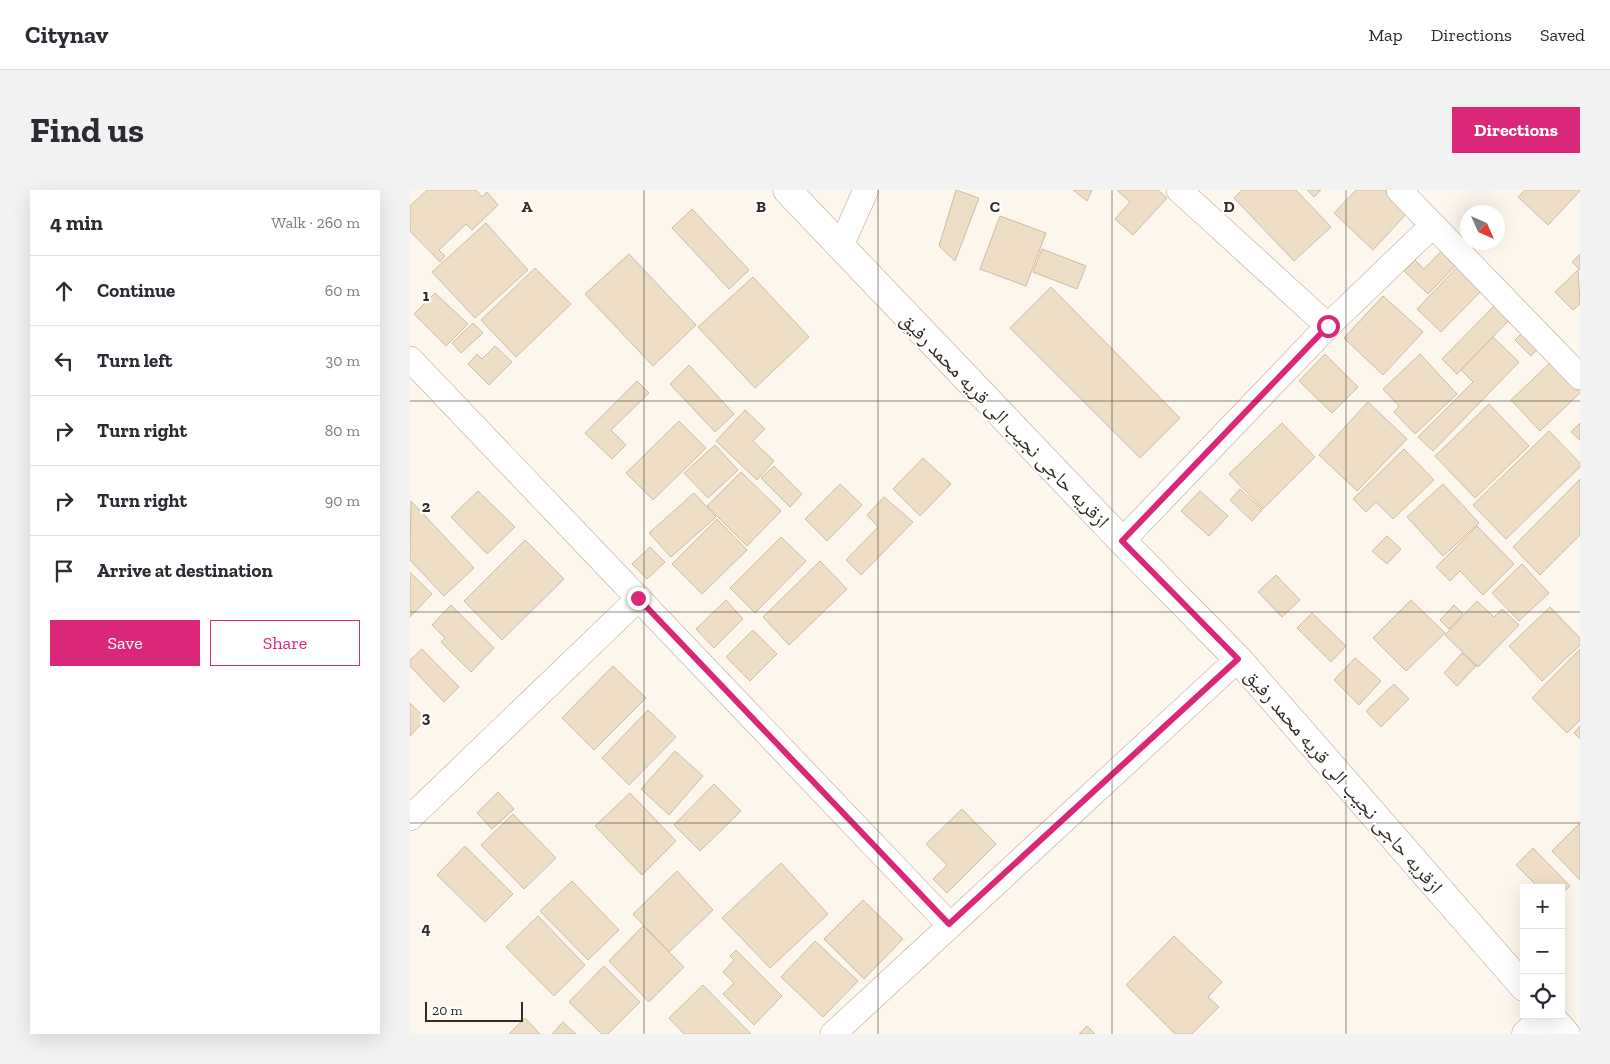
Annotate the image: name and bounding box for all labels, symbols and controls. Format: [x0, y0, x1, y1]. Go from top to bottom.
text: Citynav [25, 20, 108, 49]
text: Map [1368, 24, 1403, 46]
text: Directions [1431, 24, 1512, 46]
text: Saved [1540, 24, 1585, 46]
button: Directions [1452, 107, 1580, 153]
text: Find us [30, 109, 144, 151]
text: A [522, 197, 533, 216]
text: B [756, 197, 766, 216]
text: C [990, 197, 1000, 216]
text: D [1223, 197, 1235, 216]
north arrow [1460, 205, 1505, 250]
text: 4 min [50, 210, 103, 235]
text: Walk · 260 m [271, 213, 360, 232]
icon: ahead [50, 277, 78, 305]
text: Continue [97, 279, 175, 302]
text: 60 m [325, 281, 360, 300]
text: 1 [423, 286, 430, 305]
street label: ازقریه حاجی نجیب الی قریه محمد رفیق [896, 307, 1114, 533]
route start [1317, 315, 1340, 338]
icon: left [50, 347, 78, 375]
text: Turn left [97, 349, 172, 372]
text: 30 m [326, 351, 360, 370]
icon: right [50, 417, 78, 445]
text: Turn right [97, 419, 187, 442]
text: 80 m [325, 421, 360, 440]
icon: right [50, 487, 78, 515]
text: Turn right [97, 489, 187, 512]
text: 90 m [325, 491, 360, 510]
text: 2 [422, 497, 431, 516]
icon: arrive [50, 557, 78, 585]
text: Arrive at destination [97, 559, 273, 582]
route end [627, 587, 650, 610]
button: Save [50, 620, 200, 666]
button: Share [210, 620, 360, 666]
street label: ازقریه حاجی نجیب الی قریه محمد رفیق [1240, 664, 1448, 898]
text: 3 [422, 708, 431, 727]
map controls [1520, 884, 1565, 1019]
button: + [1520, 884, 1565, 929]
text: 4 [421, 919, 431, 938]
button: − [1520, 929, 1565, 974]
button: locate [1520, 974, 1565, 1019]
scale bar [425, 999, 522, 1022]
text: 20 m [432, 1002, 463, 1019]

